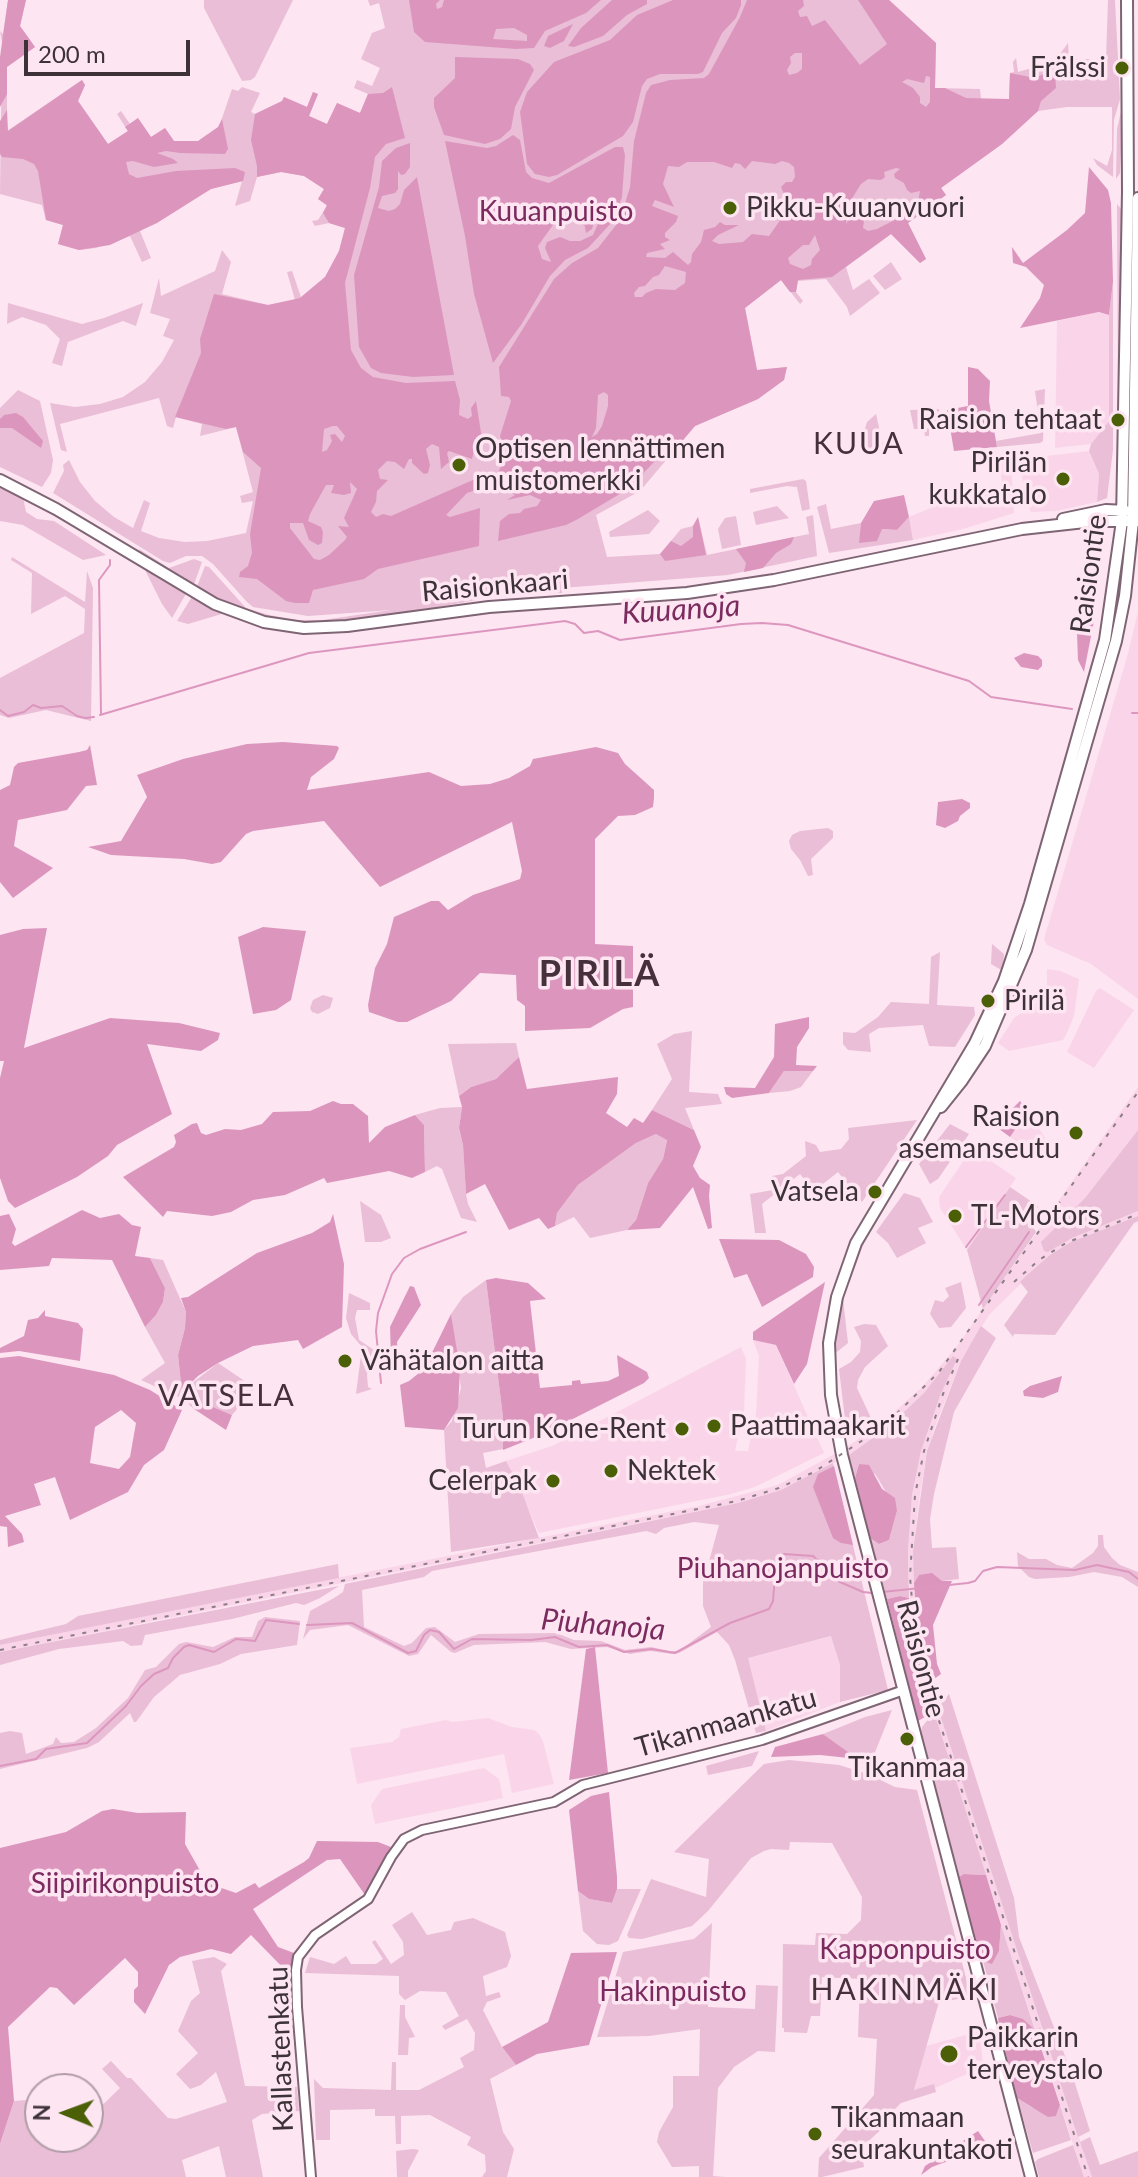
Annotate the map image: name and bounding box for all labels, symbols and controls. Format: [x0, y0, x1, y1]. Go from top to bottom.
scale bar [28, 24, 194, 74]
text: 200 m [38, 39, 106, 68]
place label: Frälssi [1030, 51, 1106, 85]
marker: Frälssi [1113, 59, 1131, 77]
place label: Pikku-Kuuanvuori [746, 191, 965, 225]
park label: Kuuanpuisto [479, 195, 633, 229]
marker: Pikku-Kuuanvuori [721, 199, 739, 217]
place label: Raision tehtaat [919, 403, 1102, 437]
marker: Raision tehtaat [1109, 411, 1127, 429]
district label: KUUA [813, 426, 905, 462]
place label: Optisen lennättimen muistomerkki [475, 432, 725, 498]
place label: Pirilän kukkatalo [929, 446, 1047, 512]
marker: Optisen lennättimen muistomerkki [450, 456, 468, 474]
marker: Pirilän kukkatalo [1054, 470, 1072, 488]
street label: Raisiontie [1064, 512, 1114, 636]
street label: Raisionkaari [420, 563, 570, 609]
water label: Kuuanoja [621, 588, 741, 632]
district label: PIRILÄ [539, 952, 661, 996]
place label: Pirilä [1004, 984, 1065, 1018]
marker: Pirilä [979, 992, 997, 1010]
place label: Raision asemanseutu [898, 1100, 1060, 1166]
marker: Raision asemanseutu [1067, 1124, 1085, 1142]
place label: Vatsela [771, 1175, 859, 1209]
marker: Vatsela [866, 1183, 884, 1201]
place label: TL-Motors [971, 1199, 1100, 1233]
marker: TL-Motors [946, 1207, 964, 1225]
place label: Vähätalon aitta [361, 1344, 544, 1378]
marker: Vähätalon aitta [336, 1352, 354, 1370]
district label: VATSELA [158, 1378, 296, 1414]
place label: Paattimaakarit [730, 1409, 906, 1443]
place label: Turun Kone-Rent [457, 1412, 666, 1446]
marker: Paattimaakarit [705, 1417, 723, 1435]
marker: Turun Kone-Rent [673, 1420, 691, 1438]
place label: Nektek [627, 1454, 716, 1488]
marker: Nektek [602, 1462, 620, 1480]
place label: Celerpak [428, 1464, 537, 1498]
marker: Celerpak [544, 1472, 562, 1490]
park label: Piuhanojanpuisto [677, 1552, 889, 1586]
street label: Raisiontie [889, 1597, 953, 1721]
water label: Piuhanoja [539, 1602, 667, 1648]
street label: Tikanmaankatu [631, 1681, 821, 1765]
marker: Tikanmaa [898, 1730, 916, 1748]
place label: Tikanmaa [848, 1751, 966, 1785]
park label: Siipirikonpuisto [31, 1867, 219, 1901]
park label: Kapponpuisto [819, 1933, 991, 1967]
street label: Kallastenkatu [261, 1966, 301, 2132]
district label: HAKINMÄKI [811, 1972, 999, 2008]
park label: Hakinpuisto [599, 1975, 747, 2009]
place label: Paikkarin terveystalo [967, 2021, 1103, 2087]
marker: Paikkarin terveystalo [938, 2043, 960, 2065]
north arrow [24, 2073, 104, 2153]
place label: Tikanmaan seurakuntakoti [831, 2101, 1013, 2167]
text: N [28, 2104, 55, 2121]
marker: Tikanmaan seurakuntakoti [806, 2125, 824, 2143]

